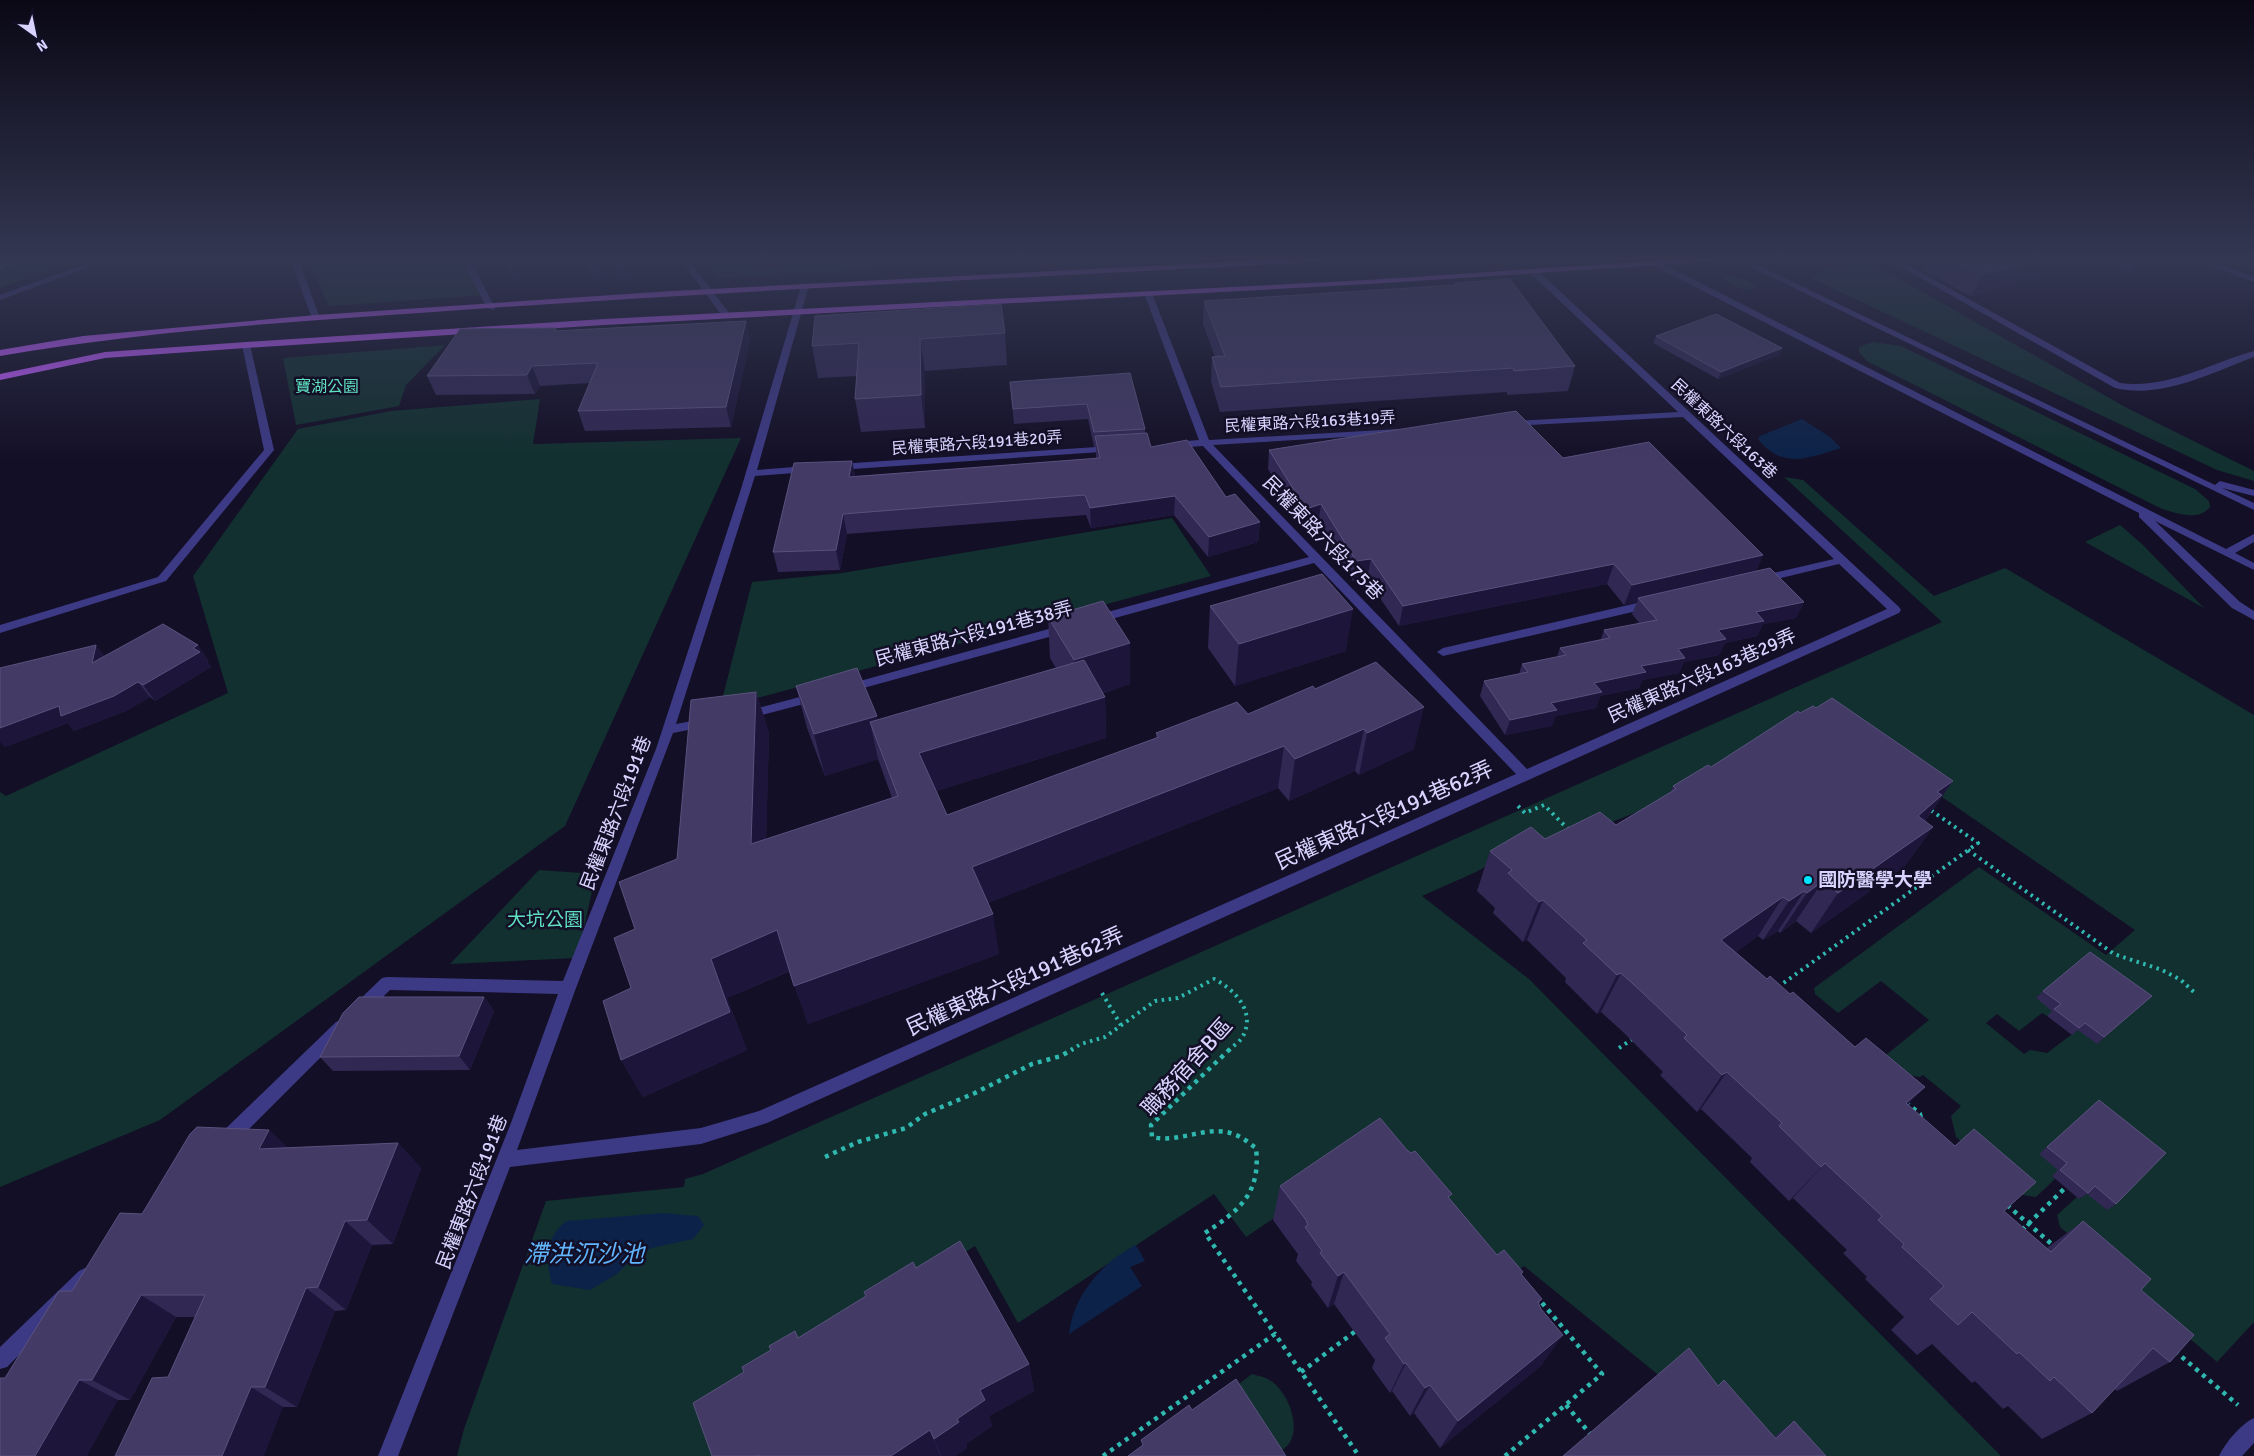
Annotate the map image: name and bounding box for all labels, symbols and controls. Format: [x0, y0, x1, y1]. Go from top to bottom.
north arrow [10, 10, 60, 60]
text: N [33, 36, 51, 55]
street label: 民權東路六段163巷 [1667, 375, 1781, 483]
park label: 寶湖公園 [295, 377, 359, 397]
street label: 民權東路六段163巷19弄 [1224, 408, 1396, 436]
street label: 民權東路六段191巷20弄 [891, 427, 1063, 459]
street label: 民權東路六段175巷 [1257, 471, 1389, 605]
street label: 民權東路六段191巷38弄 [873, 596, 1075, 672]
street label: 民權東路六段163巷29弄 [1604, 624, 1800, 728]
street label: 民權東路六段191巷 [575, 732, 657, 894]
street label: 民權東路六段191巷62弄 [1271, 755, 1497, 875]
place label: 國防醫學大學 [1818, 868, 1932, 892]
marker: 國防醫學大學 [1802, 874, 1814, 886]
park label: 大坑公園 [507, 908, 583, 932]
street label: 民權東路六段191巷62弄 [902, 921, 1128, 1041]
street label: 職務宿舍B區 [1136, 1012, 1238, 1122]
street label: 民權東路六段191巷 [431, 1111, 513, 1273]
water label: 滯洪沉沙池 [524, 1239, 647, 1269]

